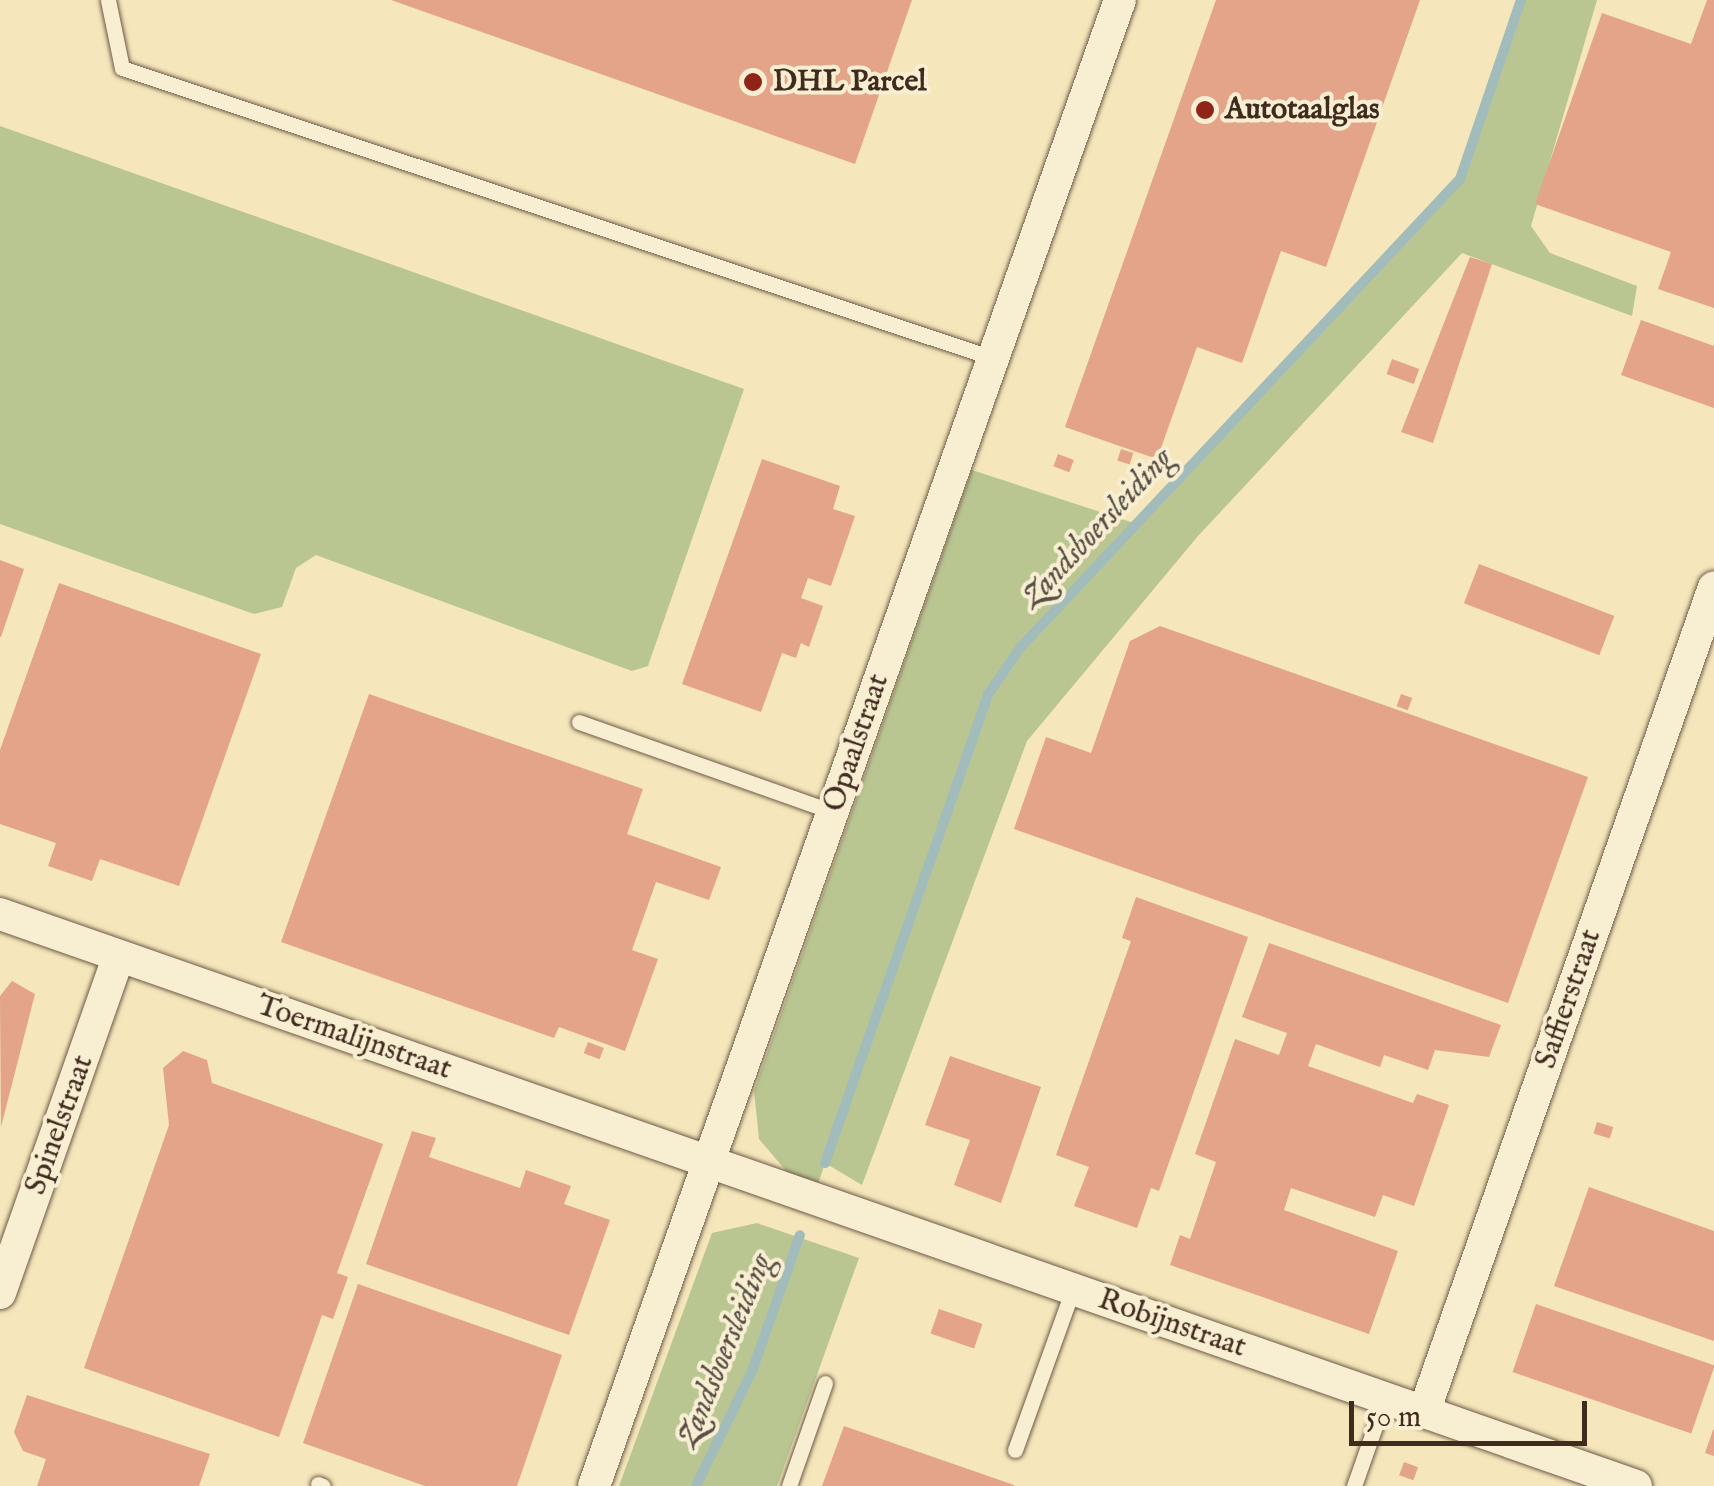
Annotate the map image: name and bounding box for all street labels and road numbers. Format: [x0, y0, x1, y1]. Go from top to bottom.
street label: Opaalstraat [817, 669, 897, 817]
street label: Saffierstraat [1528, 925, 1610, 1073]
street label: Toermalijnstraat [252, 988, 456, 1088]
street label: Spinelstraat [18, 1050, 102, 1200]
street label: Robijnstraat [1093, 1282, 1251, 1366]

